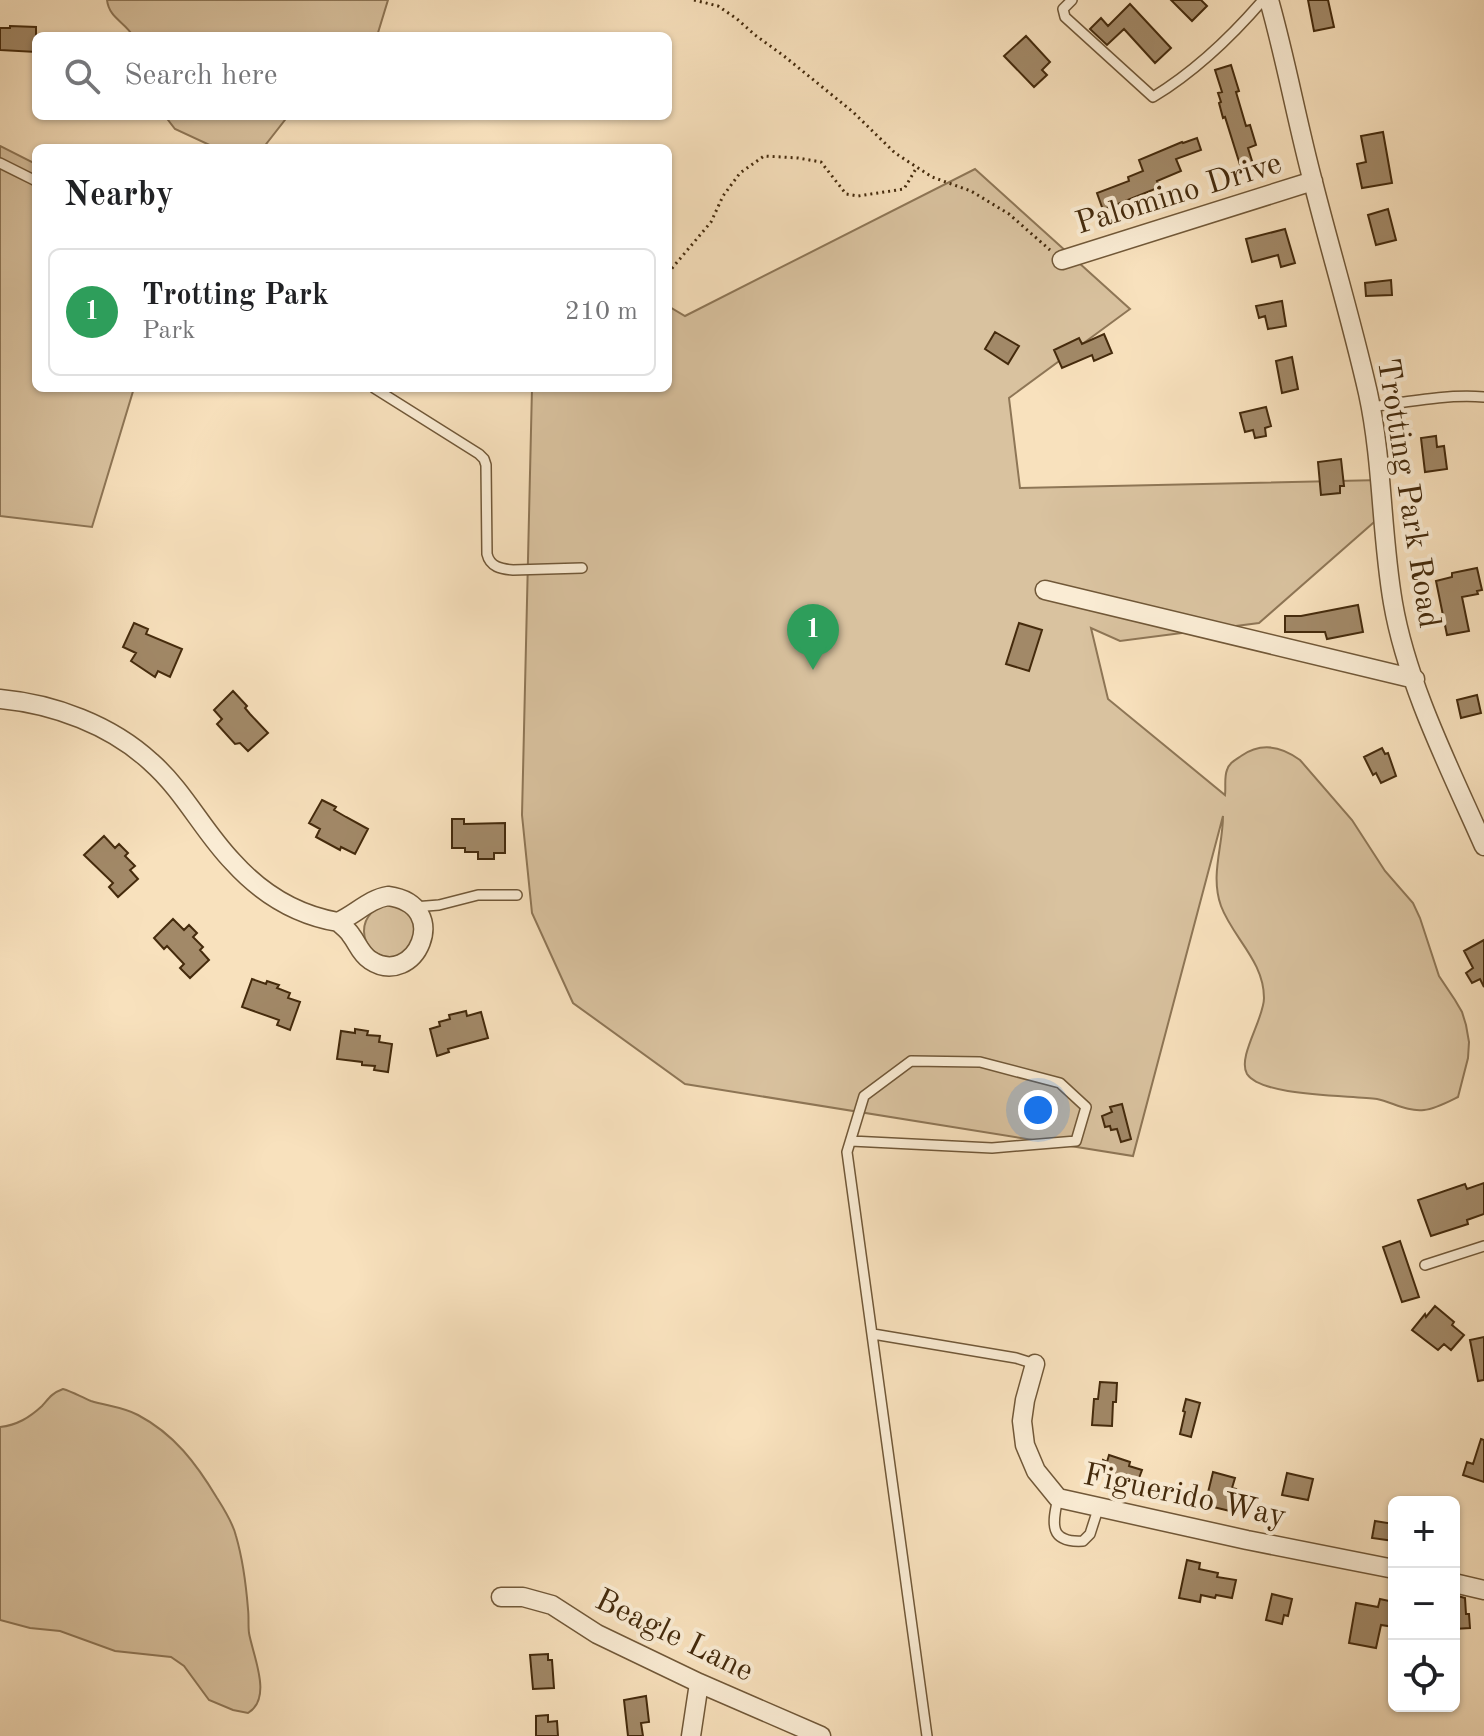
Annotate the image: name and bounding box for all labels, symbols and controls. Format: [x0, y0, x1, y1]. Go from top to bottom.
search box [32, 32, 672, 120]
icon: search [60, 54, 104, 98]
text: Search here [124, 61, 278, 91]
street label: Palomino Drive [1072, 148, 1286, 241]
text: Nearby [64, 179, 174, 213]
text: Trotting Park [142, 281, 329, 311]
text: 1 [84, 299, 100, 325]
text: 210 m [565, 299, 638, 325]
text: Park [142, 318, 196, 344]
street label: Trotting Park Road [1370, 356, 1444, 631]
pin: 1 [787, 604, 839, 670]
your location [1018, 1090, 1058, 1130]
street label: Figuerido Way [1080, 1460, 1289, 1534]
map controls [1388, 1496, 1460, 1712]
button: + [1388, 1496, 1460, 1568]
button: − [1388, 1568, 1460, 1640]
street label: Beagle Lane [590, 1585, 758, 1689]
button: locate [1388, 1640, 1460, 1712]

